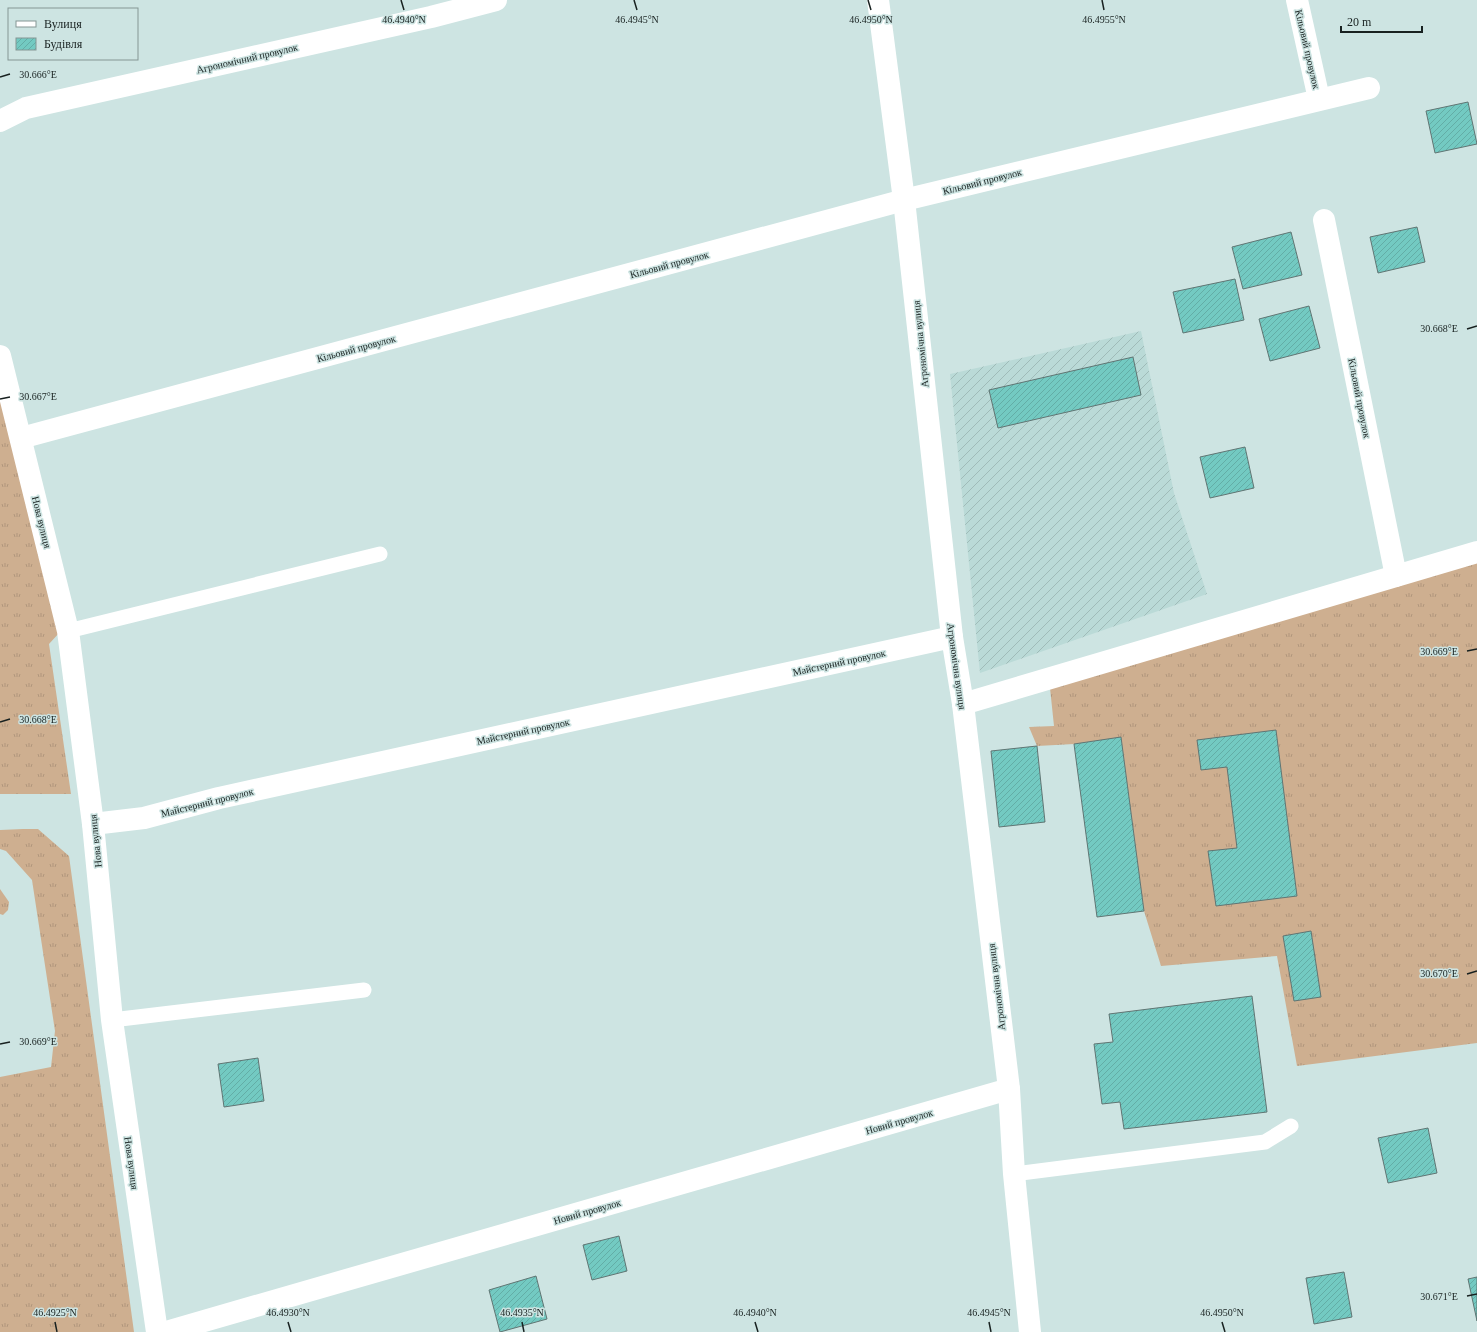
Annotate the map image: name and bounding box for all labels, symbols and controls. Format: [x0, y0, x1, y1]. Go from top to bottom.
legend [8, 8, 138, 60]
street label: Кільовий провулок [1293, 8, 1322, 90]
scale bar [1341, 8, 1422, 34]
text: 46.4940°N [382, 14, 426, 25]
text: 46.4945°N [615, 14, 659, 25]
text: 46.4950°N [849, 14, 893, 25]
text: 46.4955°N [1082, 14, 1126, 25]
text: 20 m [1347, 15, 1372, 29]
text: Вулиця [44, 17, 82, 31]
text: Будівля [44, 37, 83, 51]
street label: Агрономічний провулок [196, 41, 299, 75]
text: 30.666°E [19, 69, 57, 80]
street label: Кільовий провулок [941, 166, 1023, 197]
street label: Кільовий провулок [629, 249, 710, 280]
street label: Агрономічна вулиця [910, 300, 931, 388]
text: 30.668°E [1420, 323, 1458, 334]
street label: Кільовий провулок [316, 333, 397, 364]
street label: Кільовий провулок [1346, 357, 1373, 439]
text: 30.667°E [19, 391, 57, 402]
street label: Нова вулиця [30, 495, 53, 550]
street label: Агрономічна вулиця [945, 622, 968, 710]
text: 30.669°E [1420, 646, 1458, 657]
street label: Майстерний провулок [792, 647, 887, 678]
text: 30.668°E [19, 714, 57, 725]
street label: Майстерний провулок [476, 716, 571, 747]
street label: Майстерний провулок [160, 786, 254, 819]
street label: Нова вулиця [87, 814, 104, 868]
street label: Агрономічна вулиця [986, 943, 1007, 1031]
text: 30.670°E [1420, 968, 1458, 979]
text: 30.669°E [19, 1036, 57, 1047]
street label: Новий провулок [864, 1107, 934, 1136]
street label: Нова вулиця [122, 1136, 141, 1190]
street label: Новий провулок [552, 1197, 622, 1226]
text: 30.671°E [1420, 1291, 1458, 1302]
text: 46.4925°N [33, 1307, 77, 1318]
text: 46.4930°N [266, 1307, 310, 1318]
text: 46.4935°N [500, 1307, 544, 1318]
text: 46.4940°N [733, 1307, 777, 1318]
text: 46.4945°N [967, 1307, 1011, 1318]
text: 46.4950°N [1200, 1307, 1244, 1318]

